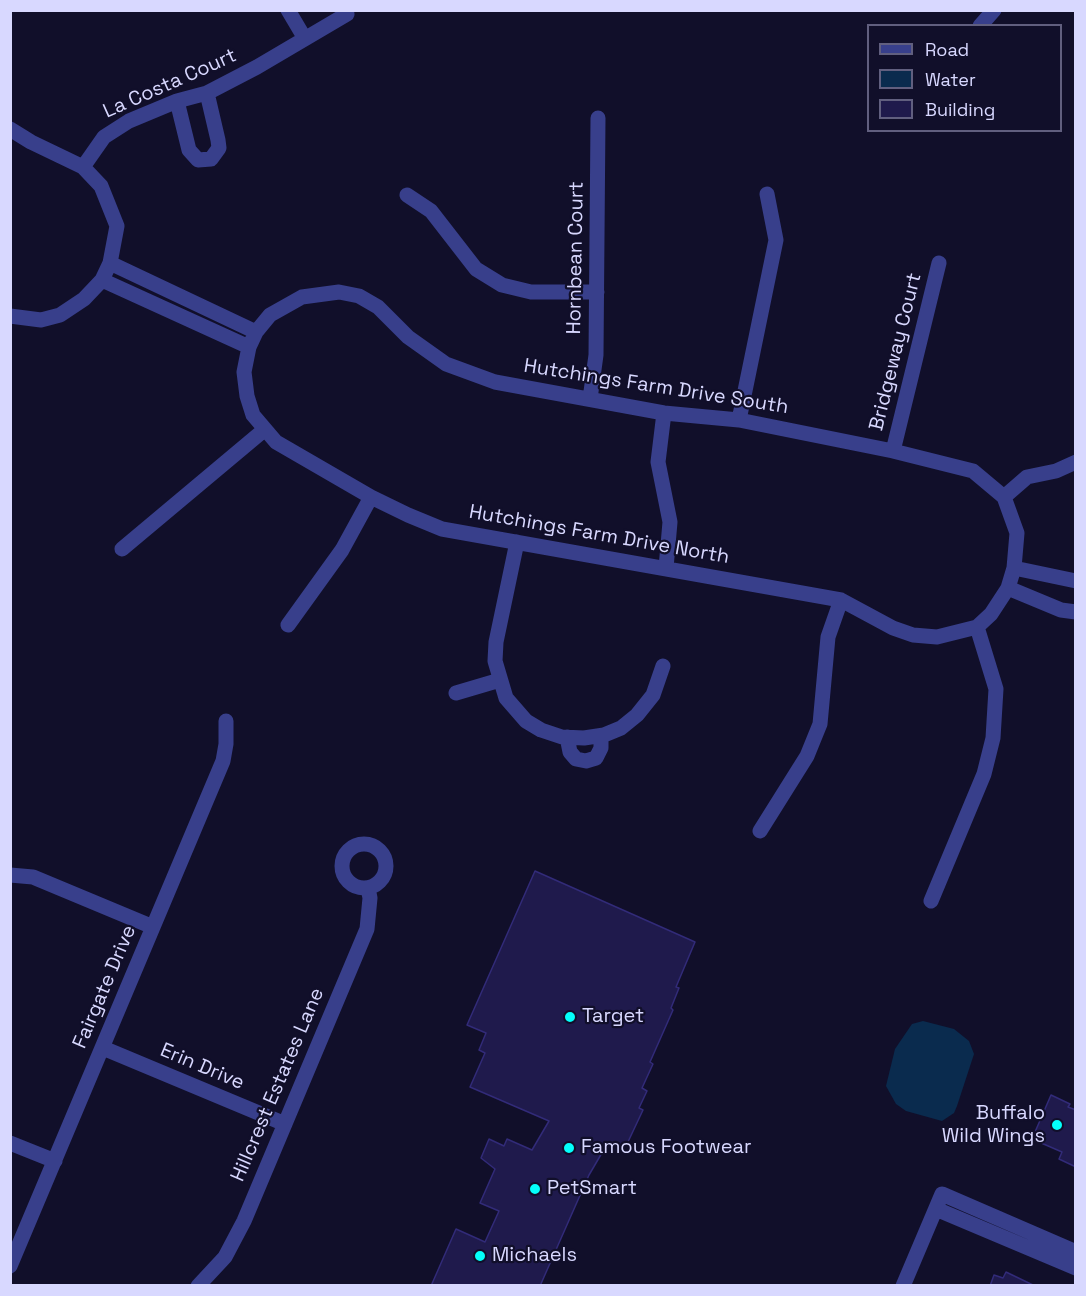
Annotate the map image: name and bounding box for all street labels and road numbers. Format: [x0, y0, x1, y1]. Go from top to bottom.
street label: La Costa Court [100, 44, 240, 124]
street label: Hornbean Court [563, 181, 589, 335]
street label: Bridgeway Court [865, 271, 927, 433]
street label: Hutchings Farm Drive South [522, 354, 790, 420]
street label: Hutchings Farm Drive North [467, 500, 731, 570]
street label: Fairgate Drive [68, 922, 142, 1052]
street label: Hillcrest Estates Lane [226, 985, 330, 1185]
street label: Erin Drive [156, 1039, 248, 1095]

